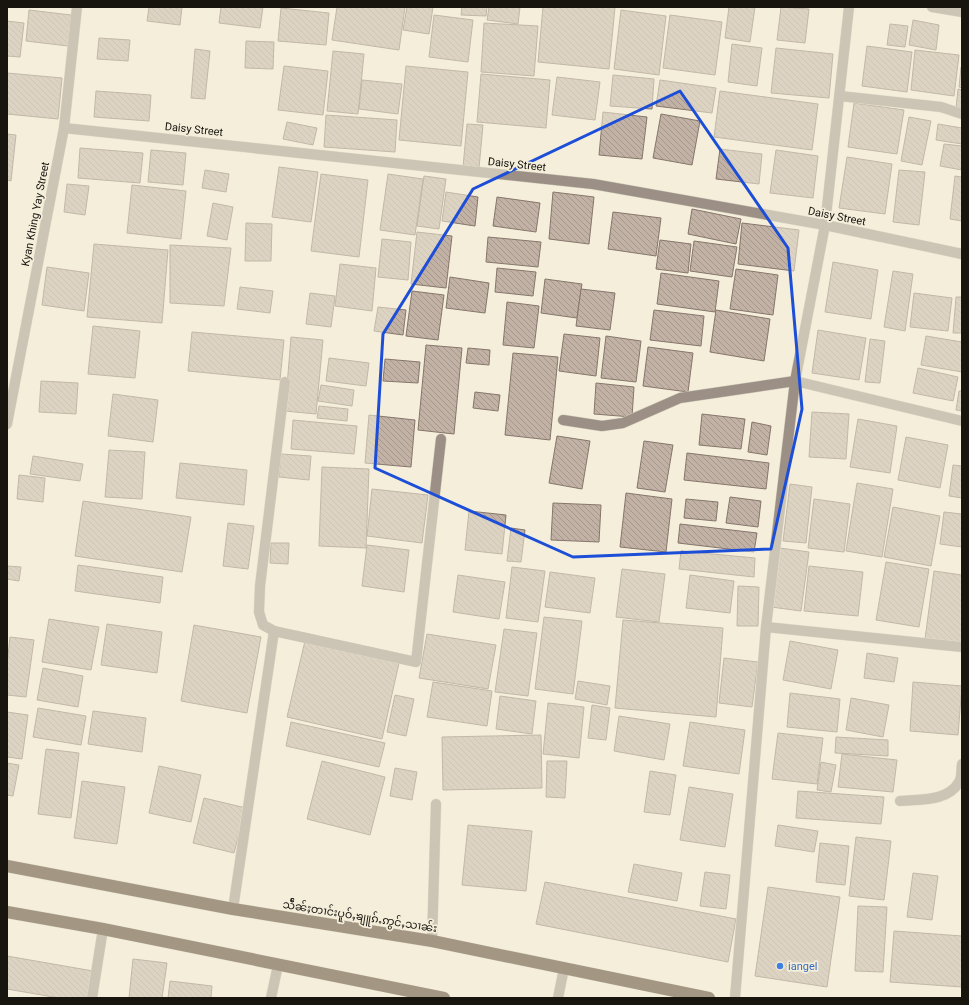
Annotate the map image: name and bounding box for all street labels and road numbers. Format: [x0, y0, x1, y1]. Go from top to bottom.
street label: Daisy Street [164, 120, 224, 139]
street label: Daisy Street [487, 155, 547, 174]
street label: Kyan Khing Yay Street [19, 160, 52, 268]
street label: Daisy Street [807, 205, 867, 229]
street label: သဵႅၼ်ႈတၢင်းပူဝ်ႇၶျူၵ်ႉဢွင်ႇသၢၼ်း [281, 897, 439, 937]

